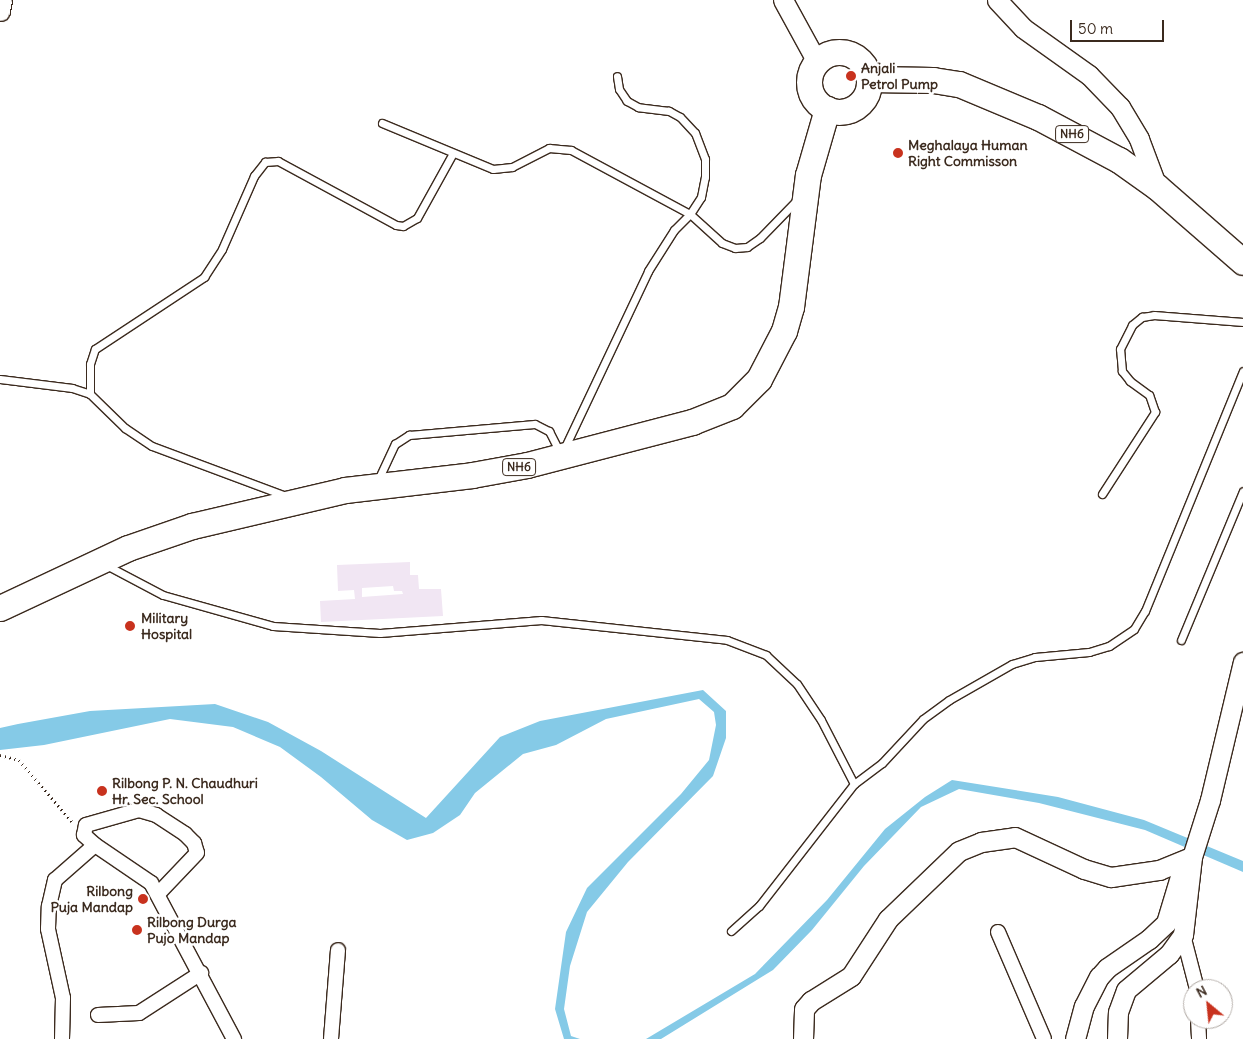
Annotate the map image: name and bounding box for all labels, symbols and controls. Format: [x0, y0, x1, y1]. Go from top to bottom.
scale bar [1073, 10, 1167, 42]
text: 50 m [1078, 19, 1113, 38]
place label: Anjali Petrol Pump [861, 60, 938, 92]
marker: Anjali Petrol Pump [845, 70, 857, 82]
road number: NH6 [1054, 125, 1090, 144]
place label: Meghalaya Human Right Commisson [908, 137, 1028, 170]
marker: Meghalaya Human Right Commisson [892, 147, 904, 159]
road number: NH6 [502, 458, 536, 477]
place label: Military Hospital [141, 610, 192, 642]
marker: Military Hospital [123, 619, 137, 633]
place label: Rilbong P. N. Chaudhuri Hr. Sec. School [112, 775, 258, 808]
marker: Rilbong P. N. Chaudhuri Hr. Sec. School [96, 785, 108, 797]
place label: Rilbong Puja Mandap [50, 883, 133, 916]
marker: Rilbong Puja Mandap [137, 893, 149, 905]
place label: Rilbong Durga Pujo Mandap [147, 914, 236, 946]
marker: Rilbong Durga Pujo Mandap [131, 924, 143, 936]
north arrow [1183, 979, 1233, 1029]
text: N [1193, 981, 1210, 1002]

